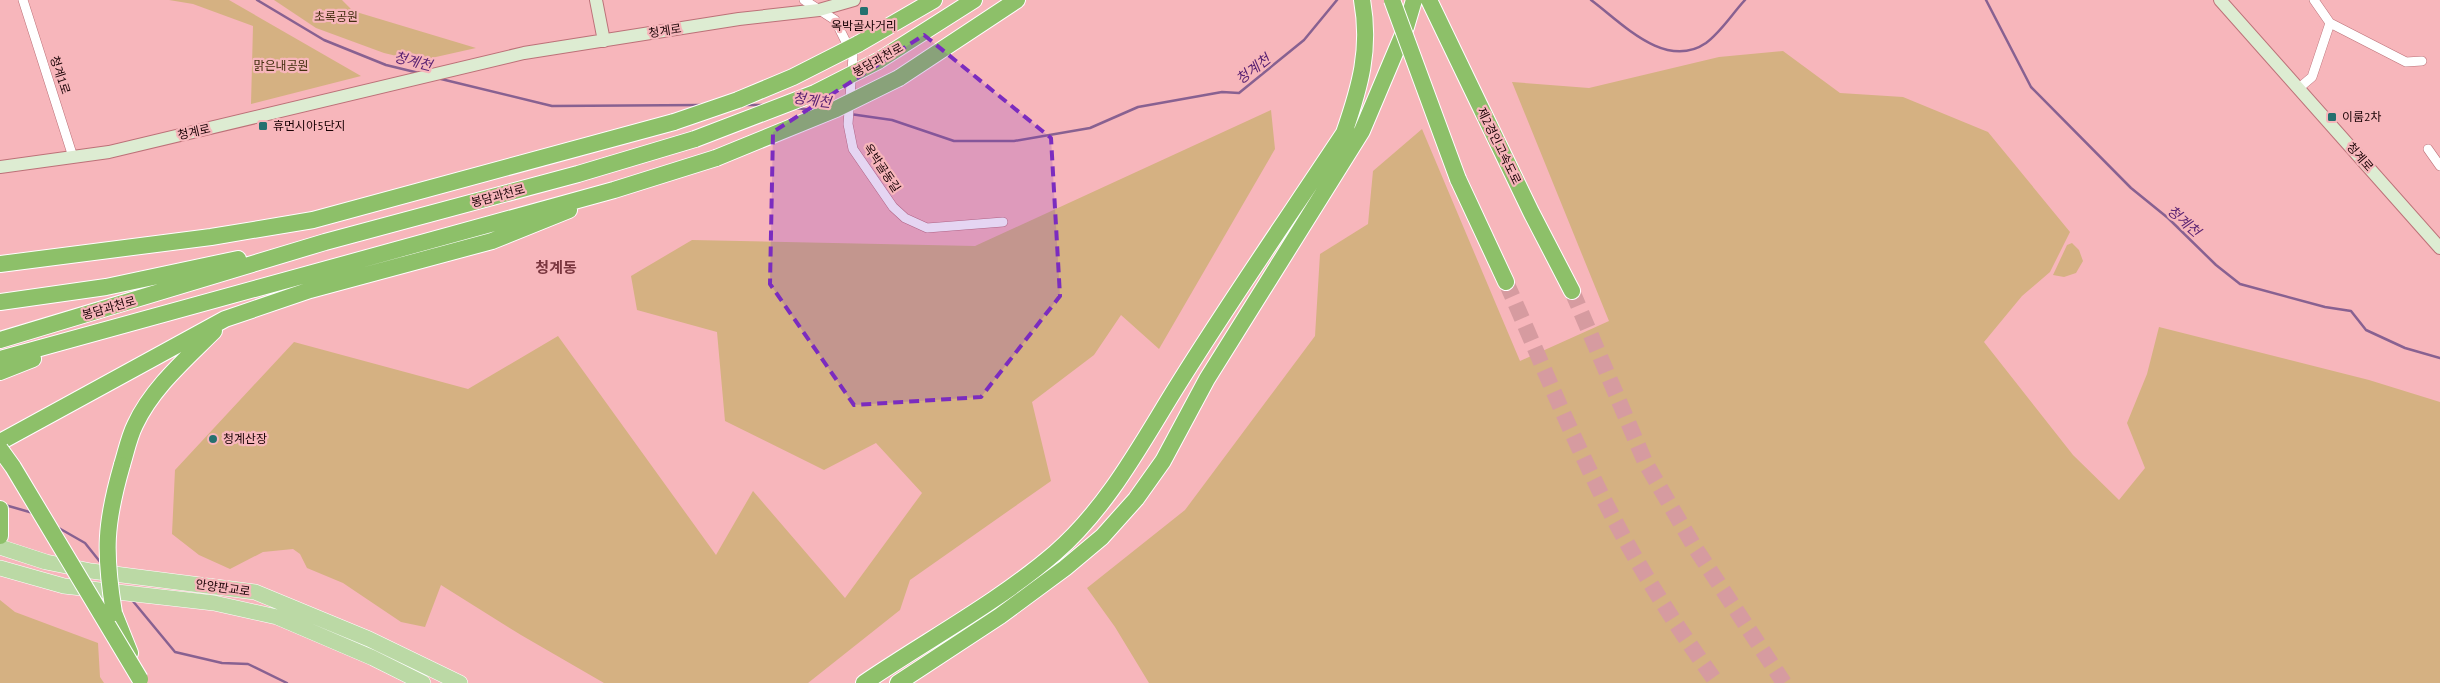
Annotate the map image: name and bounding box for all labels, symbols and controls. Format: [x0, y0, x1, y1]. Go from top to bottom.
marker: 옥박골사거리 [858, 5, 870, 17]
park label: 초록공원 [314, 9, 358, 24]
place label: 옥박골사거리 [831, 18, 897, 33]
street label: 청계로 [647, 21, 682, 41]
street label: 봉담과천로 [850, 40, 906, 80]
water label: 청계천 [392, 48, 435, 75]
water label: 청계천 [1232, 49, 1275, 88]
street label: 청계1로 [47, 54, 74, 96]
park label: 맑은내공원 [253, 58, 309, 73]
water label: 청계천 [792, 89, 833, 111]
street label: 제2경인고속도로 [1474, 105, 1525, 187]
place label: 이룸2차 [2342, 109, 2382, 124]
marker: 이룸2차 [2326, 111, 2338, 123]
place label: 휴먼시아5단지 [273, 118, 346, 133]
street label: 청계로 [176, 120, 212, 143]
marker: 휴먼시아5단지 [257, 120, 269, 132]
street label: 청계로 [2344, 139, 2377, 174]
street label: 옥박골동길 [861, 141, 904, 195]
street label: 봉담과천로 [469, 181, 526, 210]
water label: 청계천 [2164, 202, 2205, 241]
district label: 청계동 [535, 258, 577, 277]
street label: 봉담과천로 [80, 293, 137, 322]
place label: 청계산장 [223, 431, 267, 446]
marker: 청계산장 [207, 433, 219, 445]
street label: 안양판교로 [195, 576, 251, 599]

